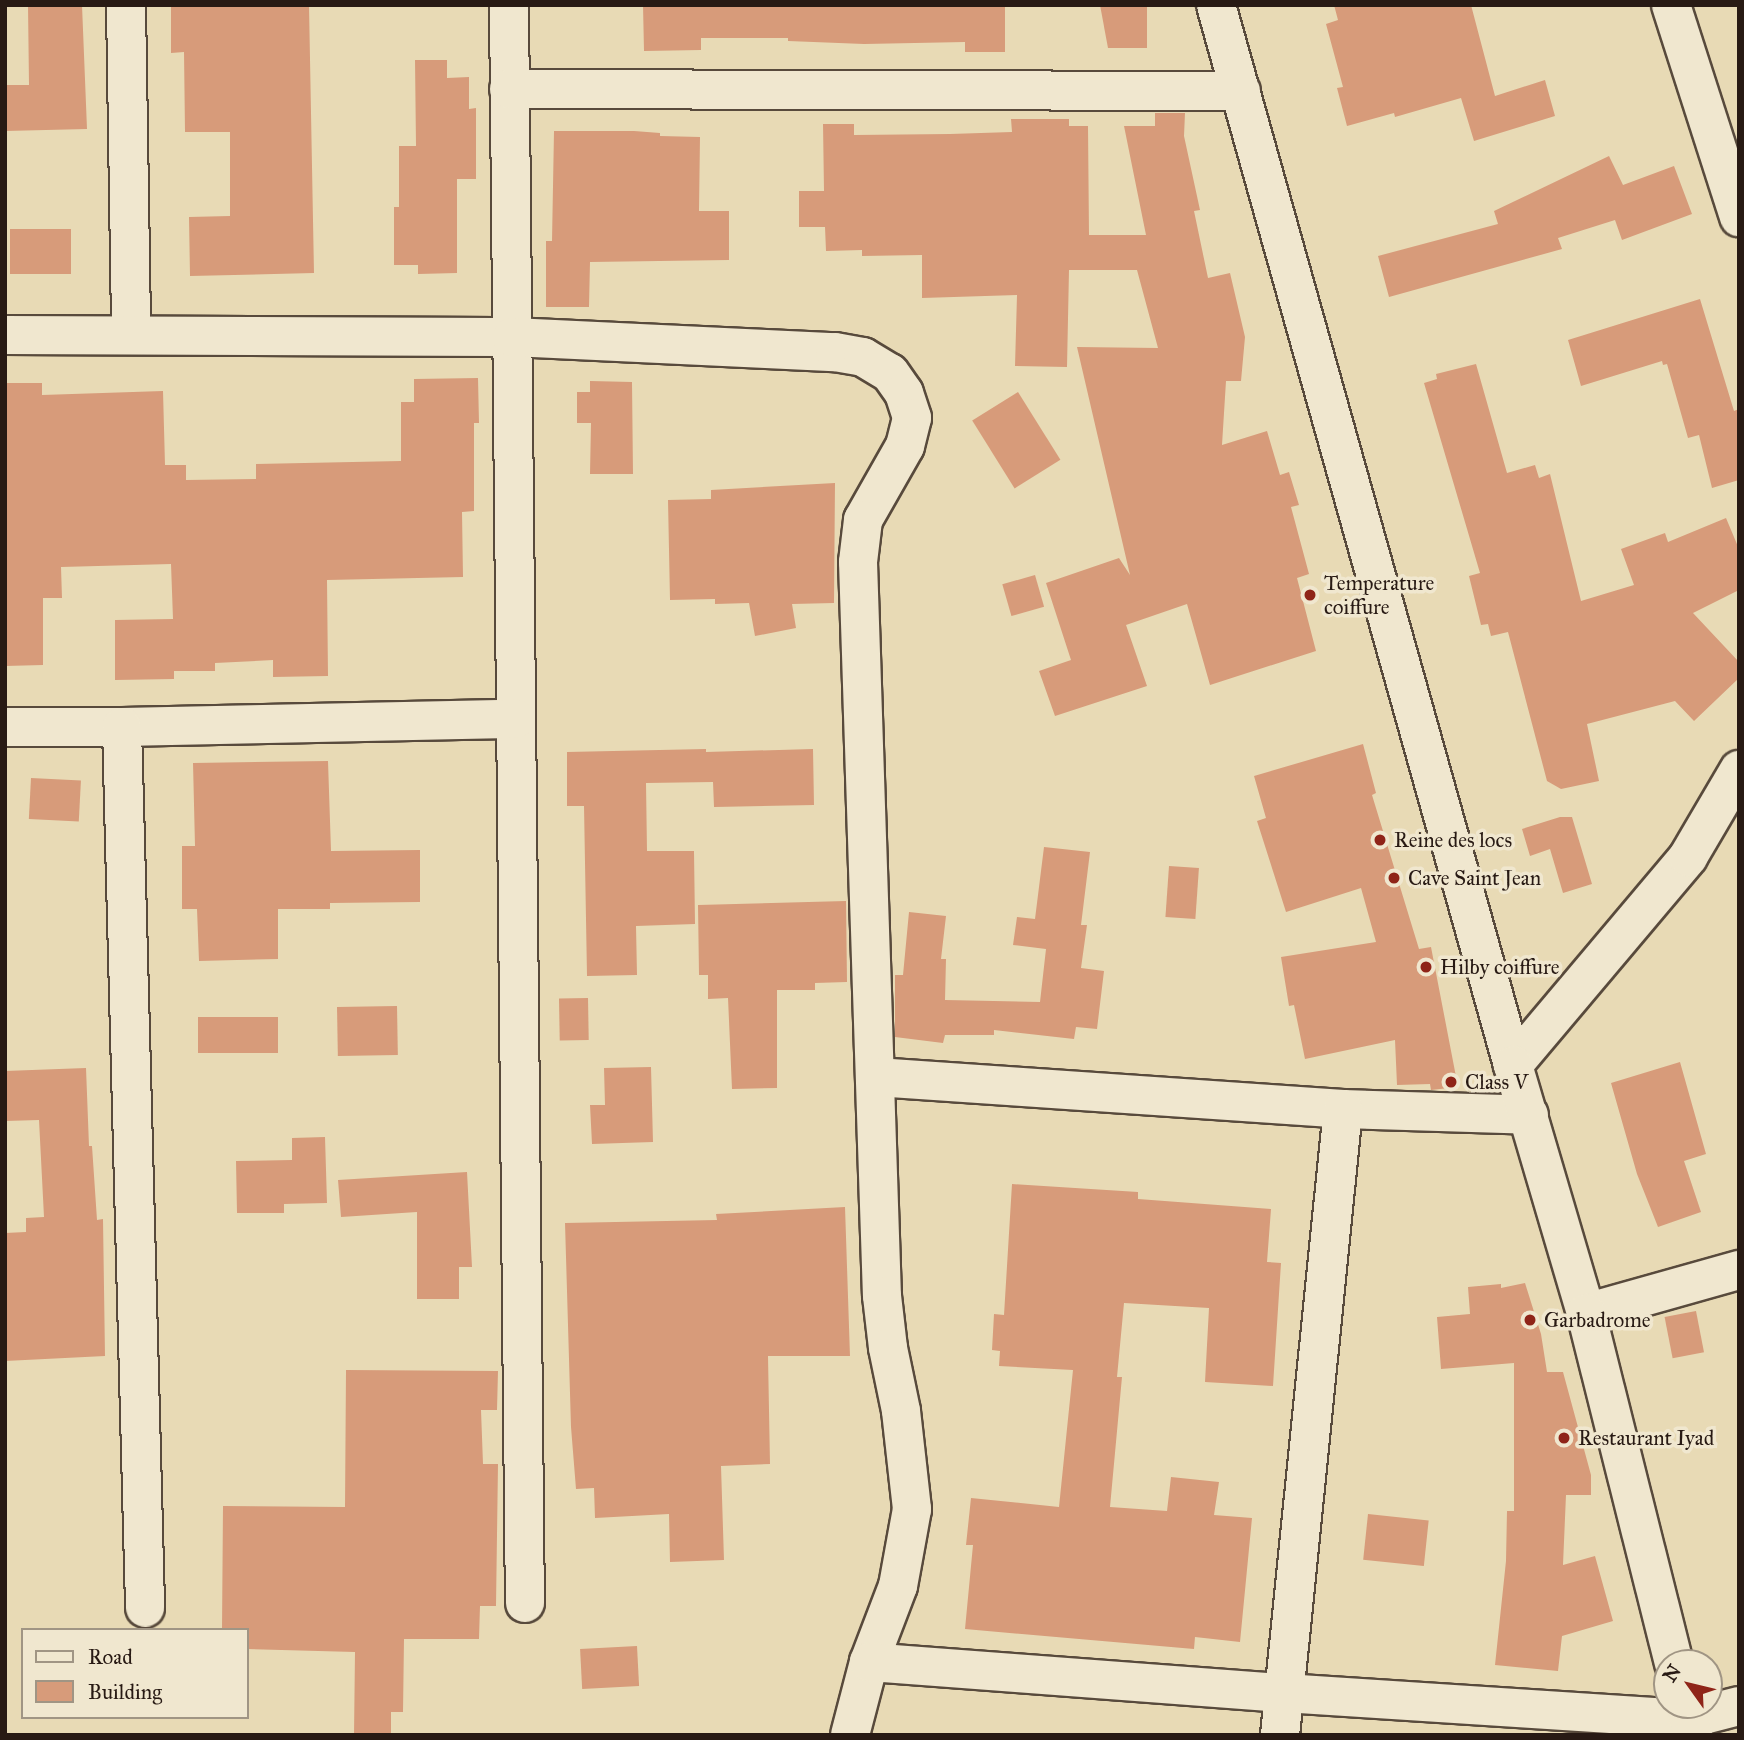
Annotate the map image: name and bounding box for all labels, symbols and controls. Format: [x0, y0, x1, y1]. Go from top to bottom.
place label: Temperature coiffure [1324, 570, 1434, 620]
marker: Temperature coiffure [1302, 587, 1318, 603]
place label: Reine des locs [1394, 827, 1512, 853]
marker: Reine des locs [1372, 832, 1388, 848]
place label: Cave Saint Jean [1408, 865, 1541, 891]
marker: Cave Saint Jean [1386, 870, 1402, 886]
place label: Hilby coiffure [1440, 954, 1559, 980]
marker: Hilby coiffure [1418, 959, 1434, 975]
place label: Class V [1465, 1069, 1528, 1095]
marker: Class V [1443, 1074, 1459, 1090]
place label: Garbadrome [1544, 1307, 1650, 1333]
marker: Garbadrome [1522, 1312, 1538, 1328]
place label: Restaurant Iyad [1578, 1425, 1714, 1451]
marker: Restaurant Iyad [1556, 1430, 1572, 1446]
legend [21, 1628, 248, 1719]
text: Road [88, 1644, 133, 1670]
north arrow [1653, 1649, 1723, 1719]
text: N [1658, 1660, 1686, 1686]
text: Building [88, 1679, 162, 1705]

